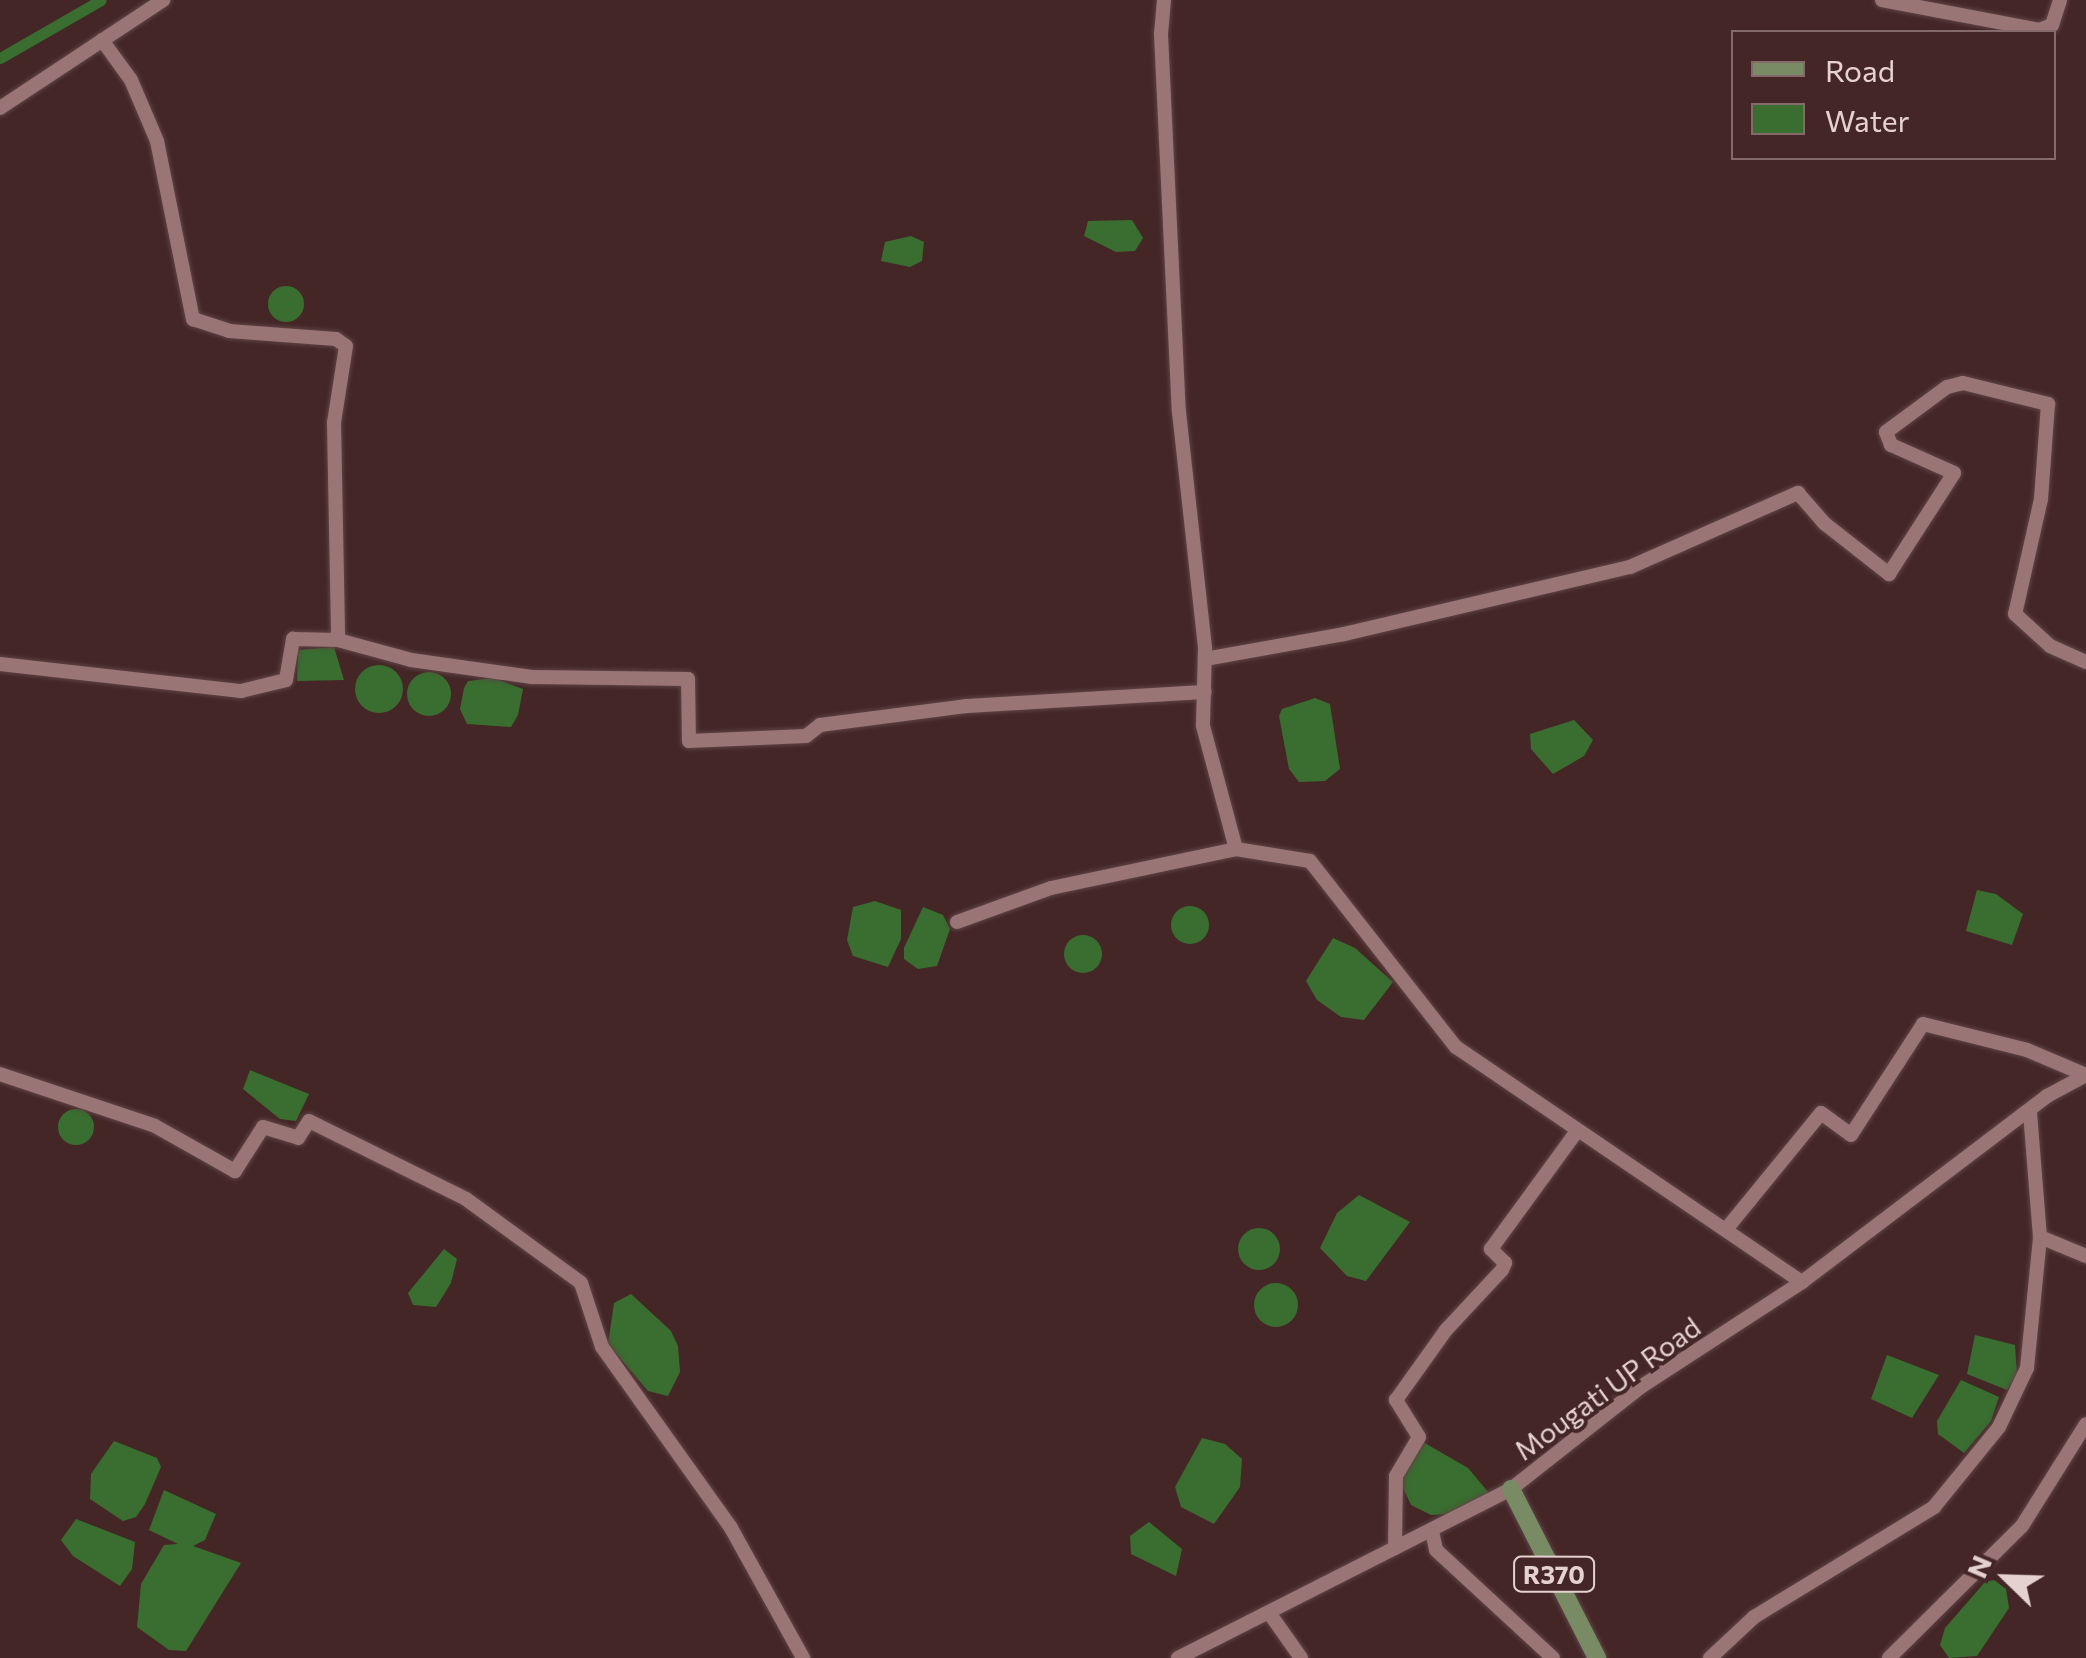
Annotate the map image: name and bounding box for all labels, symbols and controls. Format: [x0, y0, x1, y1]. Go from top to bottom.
legend [1731, 30, 2056, 160]
text: Road [1825, 51, 1895, 88]
text: Water [1825, 101, 1910, 138]
street label: Mougati UP Road [1508, 1309, 1706, 1467]
north arrow [1956, 1528, 2056, 1628]
text: N [1959, 1550, 1998, 1583]
road number: R370 [1512, 1554, 1596, 1594]

